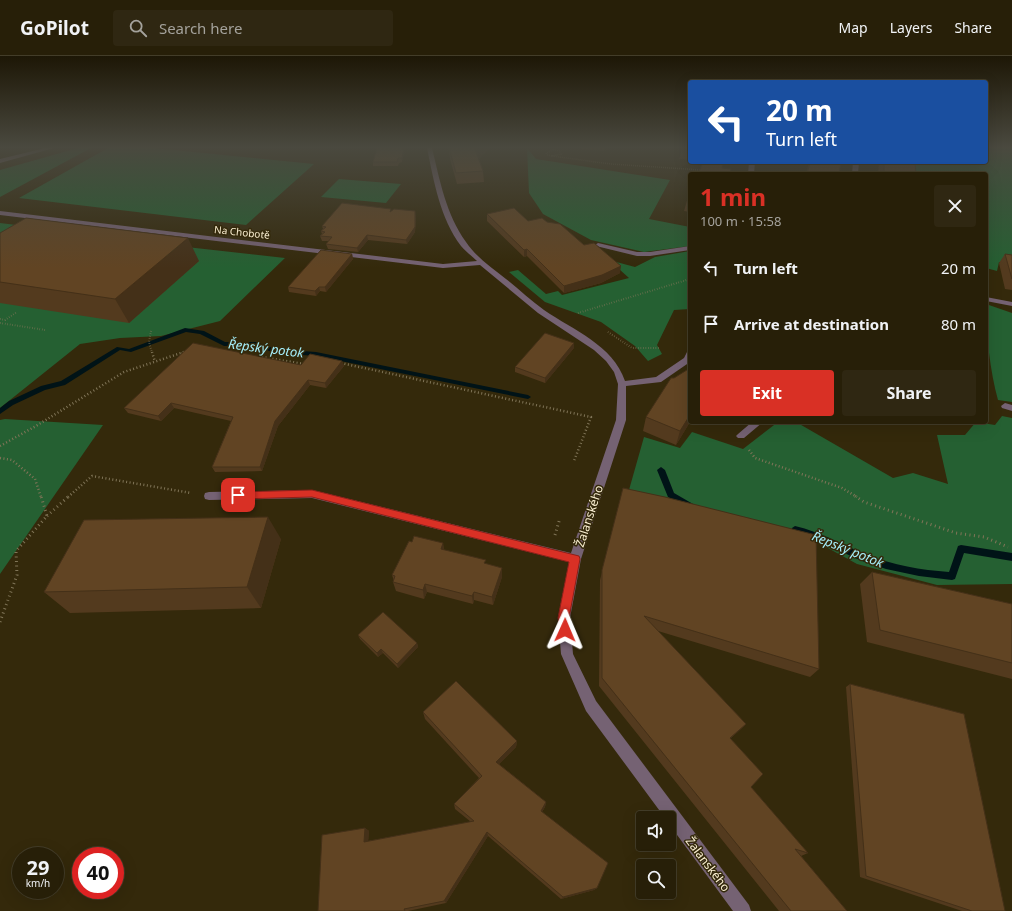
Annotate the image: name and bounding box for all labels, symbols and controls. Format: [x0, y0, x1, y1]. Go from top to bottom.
search box [113, 10, 393, 46]
text: GoPilot [20, 15, 89, 41]
icon: search [127, 17, 149, 39]
text: Search here [159, 18, 242, 38]
text: Map [839, 18, 868, 37]
text: Layers [890, 18, 932, 37]
text: Share [954, 18, 992, 37]
text: 20 m [766, 91, 833, 129]
icon: left [700, 96, 752, 148]
text: Turn left [766, 127, 837, 151]
text: 1 min [700, 180, 766, 213]
button: close [934, 185, 976, 227]
text: 100 m · 15:58 [700, 212, 781, 230]
street label: Na Chobotě [214, 222, 271, 242]
icon: left [700, 257, 722, 279]
text: Turn left [734, 258, 798, 278]
text: 20 m [941, 258, 976, 278]
icon: arrive [700, 313, 722, 335]
text: Arrive at destination [734, 314, 889, 334]
text: 80 m [941, 314, 976, 334]
water label: Řepský potok [227, 334, 305, 362]
button: Exit [700, 370, 834, 416]
button: Share [842, 370, 976, 416]
pin [221, 478, 255, 512]
street label: Žalanského [571, 483, 607, 549]
icon: arrive [227, 484, 249, 506]
water label: Řepský potok [809, 526, 887, 572]
position arrow [544, 609, 586, 651]
map controls [636, 811, 676, 899]
button: sound [636, 811, 676, 851]
street label: Žalanského [682, 833, 734, 895]
speed limit sign: 40 [72, 847, 124, 899]
text: 29 [27, 854, 49, 881]
button: search [636, 859, 676, 899]
text: km/h [26, 876, 50, 890]

